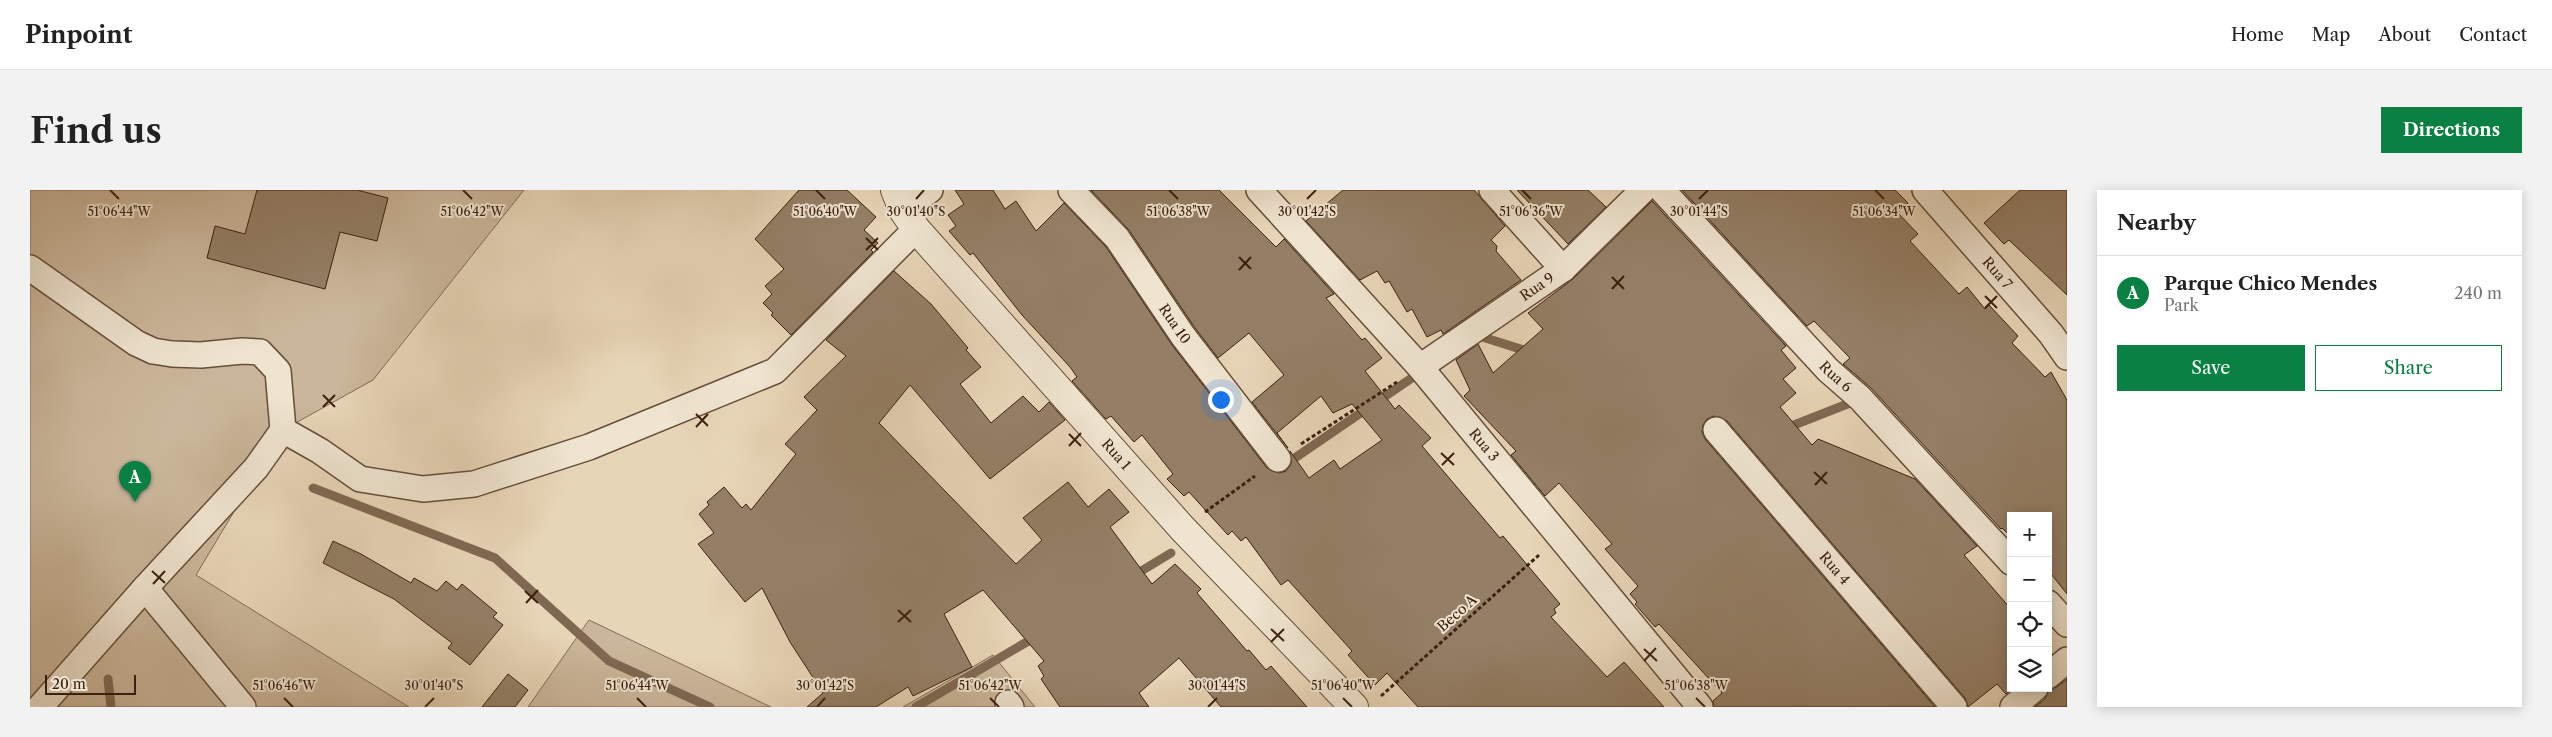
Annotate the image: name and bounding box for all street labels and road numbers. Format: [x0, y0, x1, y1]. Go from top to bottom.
street label: Rua 7 [1979, 253, 2016, 293]
street label: Rua 9 [1516, 269, 1558, 305]
street label: Rua 10 [1155, 300, 1195, 348]
street label: Rua 6 [1815, 357, 1856, 396]
street label: Rua 3 [1465, 425, 1503, 465]
street label: Rua 1 [1098, 435, 1135, 474]
street label: Rua 4 [1815, 548, 1854, 588]
street label: Beco A [1433, 590, 1481, 635]

